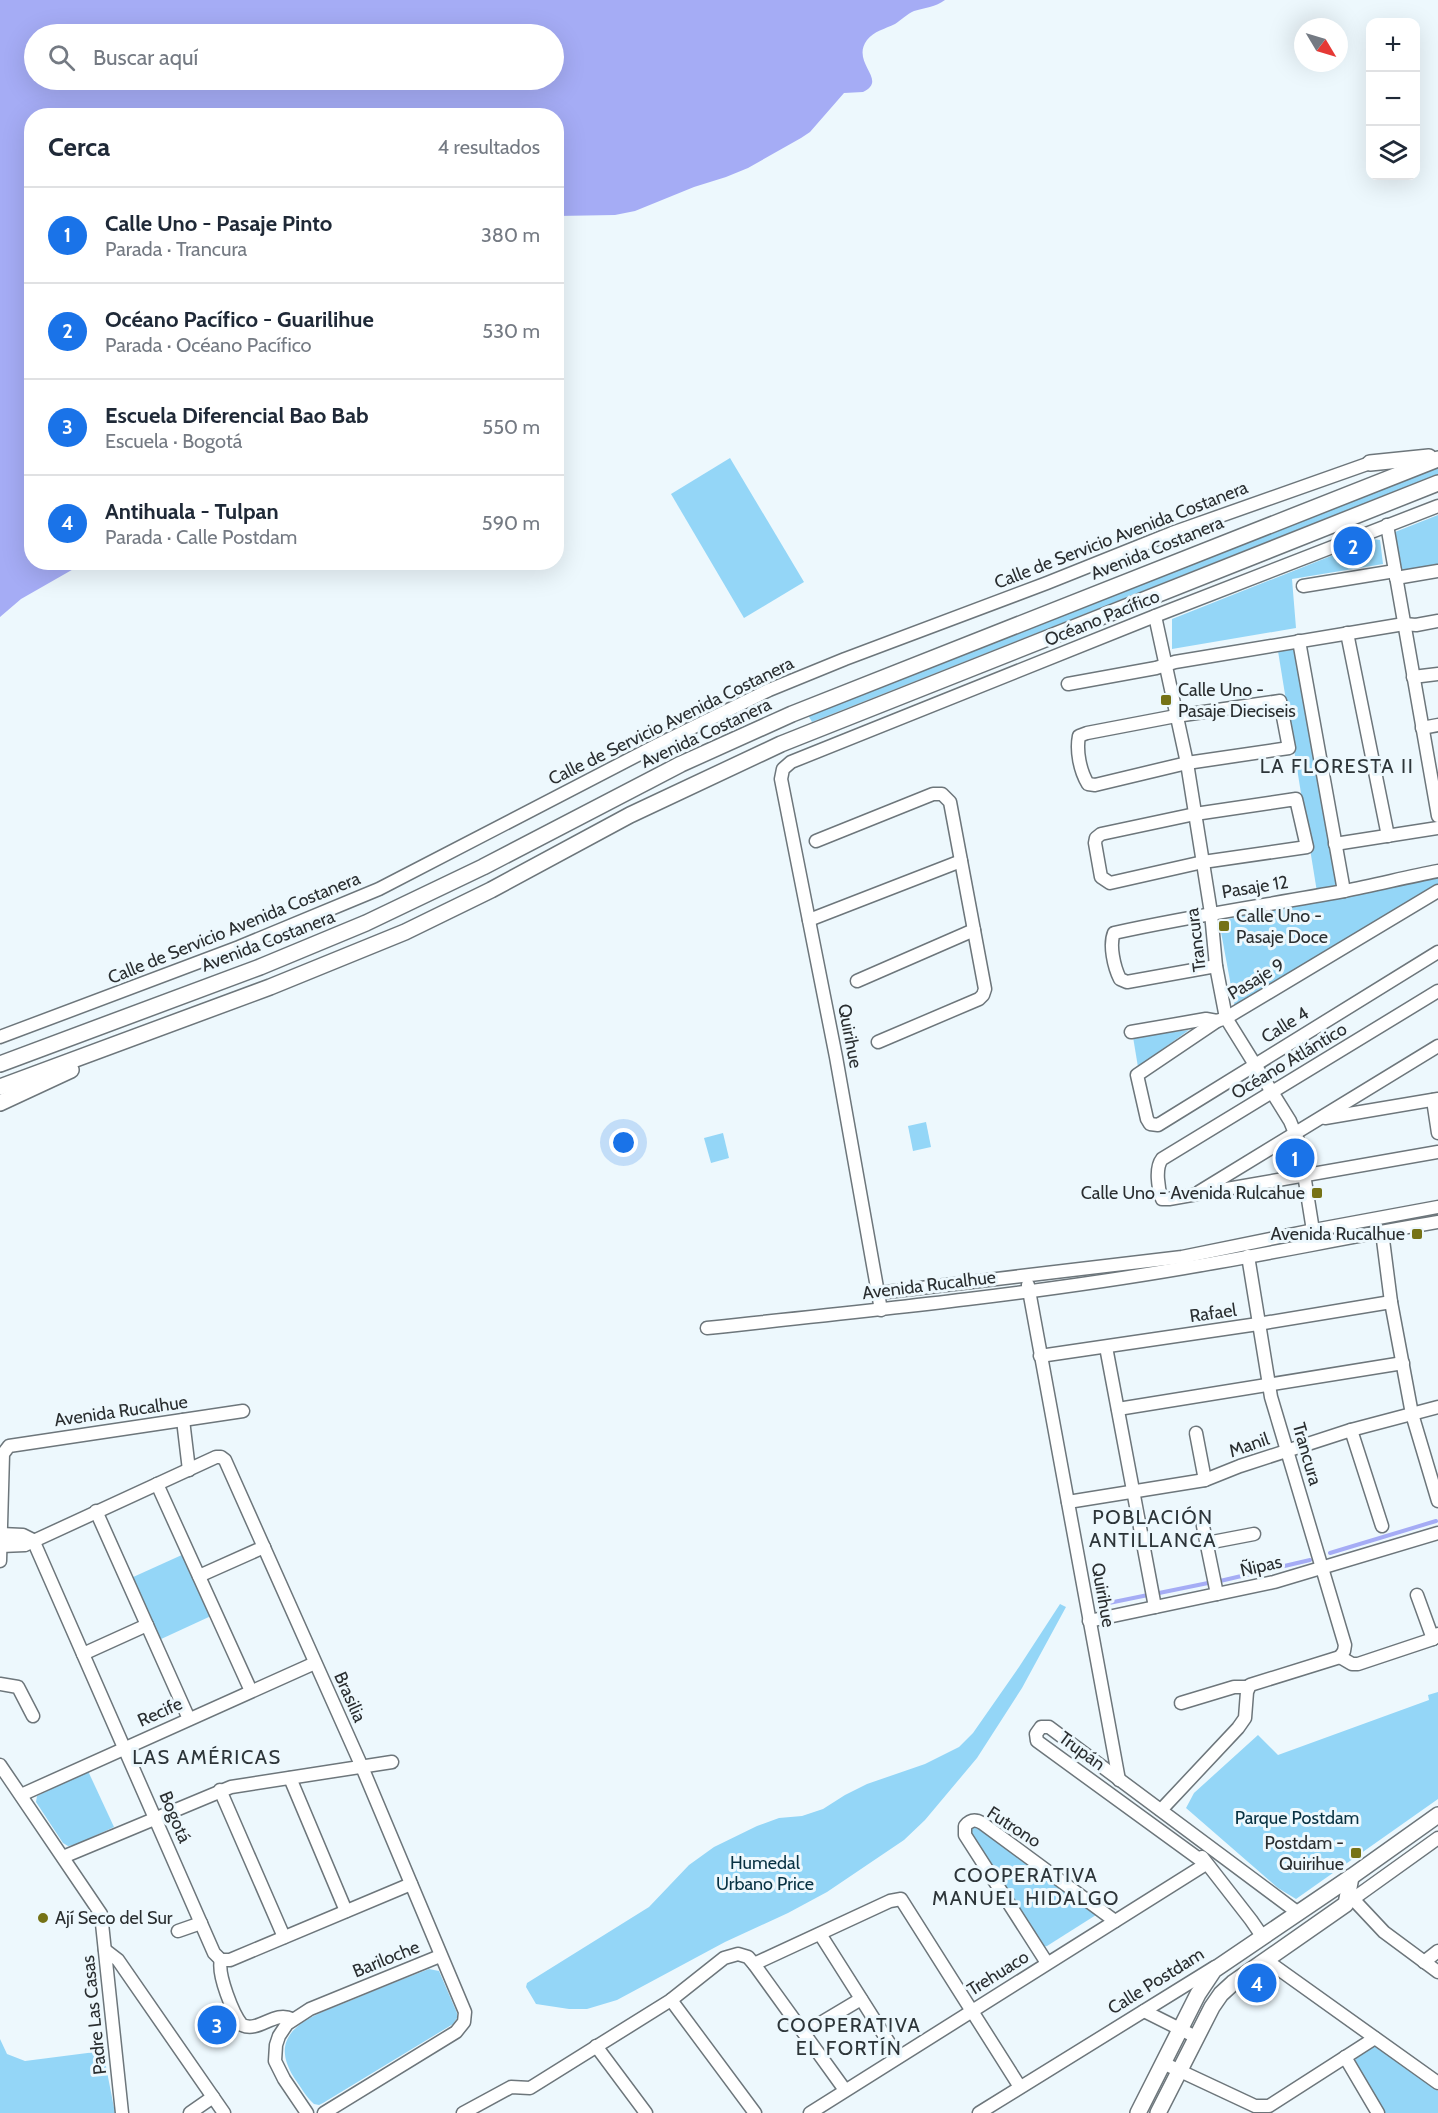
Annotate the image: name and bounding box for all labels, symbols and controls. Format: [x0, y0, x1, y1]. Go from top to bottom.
north arrow [1294, 18, 1348, 72]
map controls [1366, 18, 1420, 180]
button: + [1366, 18, 1420, 72]
search box [24, 24, 564, 90]
icon: search [45, 41, 78, 74]
text: Buscar aquí [93, 44, 198, 71]
button: − [1366, 72, 1420, 126]
button: layers [1366, 126, 1420, 180]
text: Cerca [48, 131, 110, 163]
text: 4 resultados [438, 135, 540, 159]
text: Calle Uno - Pasaje Pinto [105, 210, 332, 237]
text: 1 [64, 223, 71, 247]
text: 380 m [481, 223, 540, 247]
text: Parada · Trancura [105, 237, 247, 261]
text: Océano Pacífico - Guarilihue [105, 306, 374, 333]
text: 2 [62, 319, 73, 343]
text: 530 m [482, 319, 540, 343]
text: Parada · Océano Pacífico [105, 333, 312, 357]
text: Escuela Diferencial Bao Bab [105, 402, 369, 429]
text: 3 [62, 415, 73, 439]
text: 550 m [482, 415, 540, 439]
text: Escuela · Bogotá [105, 429, 242, 453]
street label: Calle de Servicio Avenida Costanera [991, 477, 1251, 593]
text: Antihuala - Tulpan [105, 498, 279, 525]
text: 4 [61, 511, 74, 535]
text: 590 m [482, 511, 540, 535]
street label: Avenida Costanera [1087, 512, 1227, 584]
pin: 2 [1334, 524, 1372, 568]
text: Parada · Calle Postdam [105, 525, 297, 549]
street label: Océano Pacífico [1041, 585, 1163, 651]
street label: Calle de Servicio Avenida Costanera [545, 652, 797, 790]
place label: Calle Uno - Pasaje Dieciseis [1178, 679, 1296, 722]
street label: Avenida Costanera [637, 693, 775, 773]
marker: Calle Uno - Pasaje Dieciseis [1159, 693, 1173, 707]
district label: LA FLORESTA II [1260, 754, 1414, 778]
street label: Calle de Servicio Avenida Costanera [105, 867, 363, 989]
street label: Pasaje 12 [1220, 871, 1290, 903]
place label: Calle Uno - Pasaje Doce [1236, 905, 1328, 948]
street label: Avenida Costanera [198, 906, 338, 976]
street label: Trancura [1181, 907, 1211, 973]
marker: Calle Uno - Pasaje Doce [1217, 919, 1231, 933]
street label: Pasaje 9 [1224, 954, 1288, 1004]
street label: Quirihue [833, 1002, 867, 1070]
street label: Calle 4 [1257, 1002, 1313, 1048]
street label: Océano Atlántico [1227, 1018, 1351, 1104]
your location [609, 1128, 638, 1157]
pin: 1 [1276, 1136, 1314, 1180]
place label: Calle Uno - Avenida Rulcahue [1081, 1182, 1305, 1204]
marker: Calle Uno - Avenida Rulcahue [1310, 1186, 1324, 1200]
place label: Avenida Rucalhue [1271, 1223, 1405, 1245]
marker: Avenida Rucalhue [1410, 1227, 1424, 1241]
street label: Avenida Rucalhue [861, 1266, 997, 1304]
street label: Rafael [1188, 1299, 1239, 1327]
street label: Avenida Rucalhue [53, 1391, 189, 1431]
street label: Trancura [1288, 1420, 1327, 1488]
street label: Manil [1226, 1428, 1273, 1462]
district label: POBLACIÓN ANTILLANCA [1089, 1505, 1217, 1552]
street label: Ñipas [1238, 1551, 1284, 1581]
street label: Quirihue [1087, 1561, 1119, 1629]
street label: Brasilia [329, 1668, 371, 1726]
street label: Recife [134, 1692, 186, 1732]
street label: Trupán [1055, 1727, 1109, 1775]
district label: LAS AMÉRICAS [132, 1745, 282, 1769]
street label: Bogotá [154, 1788, 196, 1847]
street label: Futrono [983, 1802, 1045, 1852]
park label: Parque Postdam [1235, 1807, 1359, 1829]
place label: Postdam - Quirihue [1264, 1832, 1344, 1875]
marker: Postdam - Quirihue [1349, 1846, 1363, 1860]
park label: Humedal Urbano Price [716, 1852, 814, 1895]
district label: COOPERATIVA MANUEL HIDALGO [932, 1863, 1120, 1910]
place label: Ají Seco del Sur [55, 1907, 173, 1929]
marker: Ají Seco del Sur [36, 1911, 50, 1925]
street label: Bariloche [349, 1936, 423, 1982]
street label: Calle Postdam [1104, 1943, 1208, 2019]
street label: Trehuaco [963, 1945, 1033, 2000]
street label: Padre Las Casas [77, 1954, 111, 2076]
pin: 4 [1238, 1960, 1276, 2006]
pin: 3 [198, 2002, 236, 2048]
district label: COOPERATIVA EL FORTÍN [777, 2013, 921, 2060]

